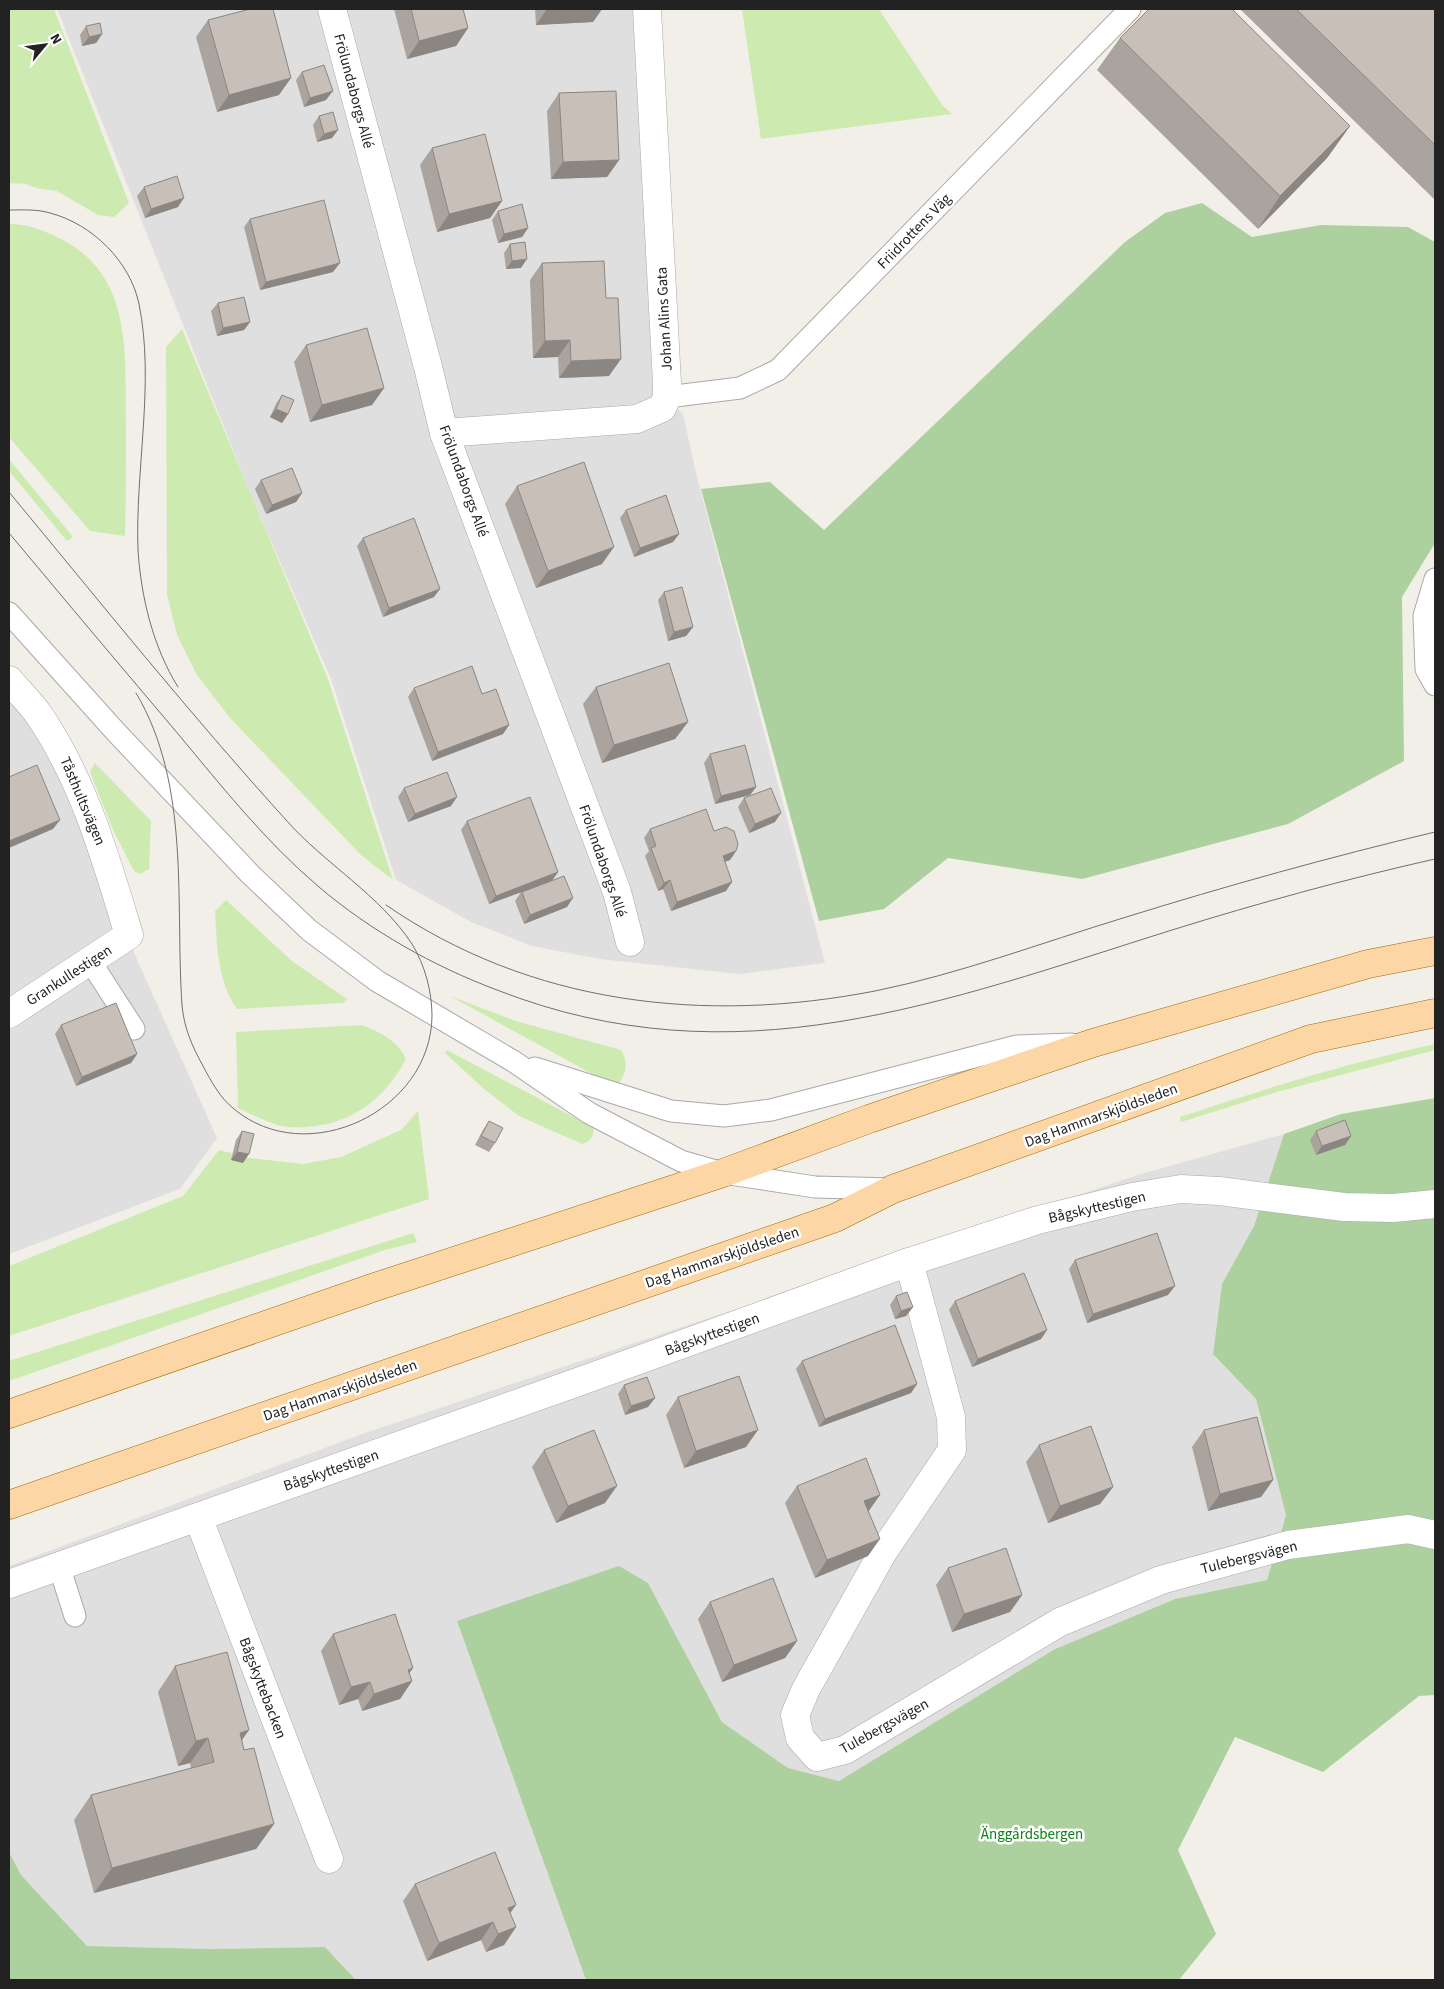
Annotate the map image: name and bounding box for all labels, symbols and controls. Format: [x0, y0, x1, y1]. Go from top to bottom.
north arrow [20, 20, 70, 70]
text: N [44, 30, 66, 48]
street label: Frölundaborgs Allé [328, 31, 379, 151]
street label: Friidrottens Väg [873, 188, 956, 274]
street label: Johan Alins Gata [651, 266, 678, 372]
street label: Frölundaborgs Allé [433, 422, 494, 540]
street label: Tåsthultsvägen [54, 754, 111, 849]
street label: Frölundaborgs Allé [573, 802, 632, 920]
street label: Grankullestigen [22, 940, 116, 1011]
street label: Dag Hammarskjöldsleden [1022, 1078, 1181, 1153]
street label: Bågskyttestigen [1046, 1186, 1148, 1229]
street label: Dag Hammarskjöldsleden [642, 1221, 802, 1294]
street label: Bågskyttestigen [662, 1308, 763, 1361]
street label: Dag Hammarskjöldsleden [260, 1354, 420, 1427]
street label: Bågskyttestigen [281, 1444, 382, 1497]
street label: Tulebergsvägen [1199, 1535, 1300, 1580]
street label: Bågskyttebacken [234, 1634, 292, 1742]
street label: Tulebergsvägen [836, 1693, 932, 1760]
park label: Änggårdsbergen [981, 1824, 1083, 1845]

